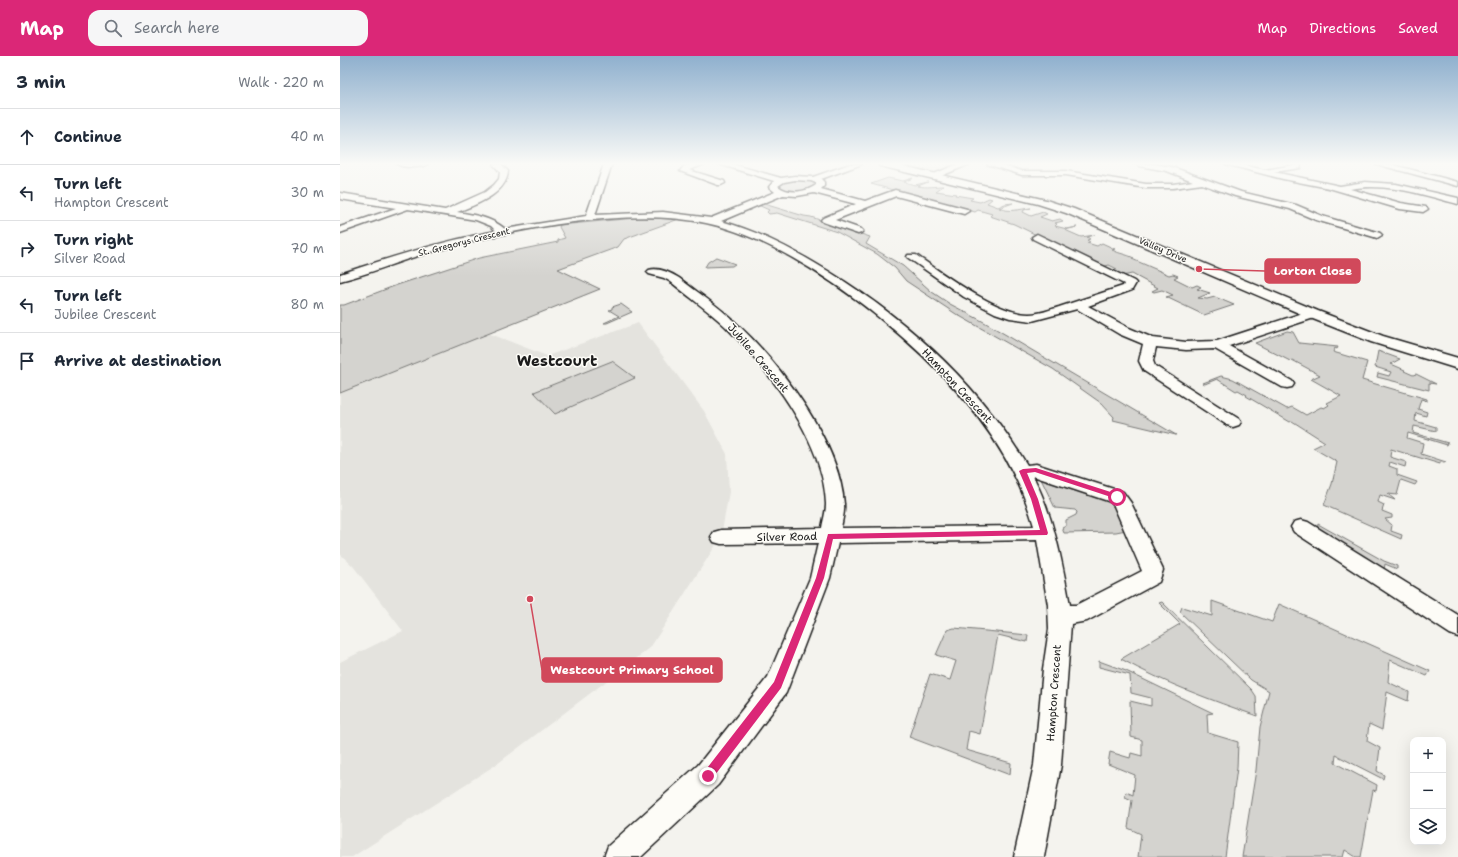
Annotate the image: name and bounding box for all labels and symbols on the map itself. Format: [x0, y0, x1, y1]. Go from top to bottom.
street label: St. Gregorys Crescent [417, 225, 511, 259]
street label: Valley Drive [1137, 234, 1189, 266]
callout: Lorton Close [1265, 259, 1360, 283]
text: Lorton Close [1274, 263, 1352, 279]
street label: Jubilee Crescent [724, 320, 792, 396]
street label: Hampton Crescent [918, 345, 996, 427]
district label: Westcourt [517, 351, 597, 371]
route start [1108, 488, 1126, 506]
street label: Silver Road [757, 529, 817, 545]
street label: Hampton Crescent [1043, 644, 1065, 742]
callout: Westcourt Primary School [542, 658, 722, 682]
text: Westcourt Primary School [550, 662, 714, 678]
route end [699, 767, 717, 785]

